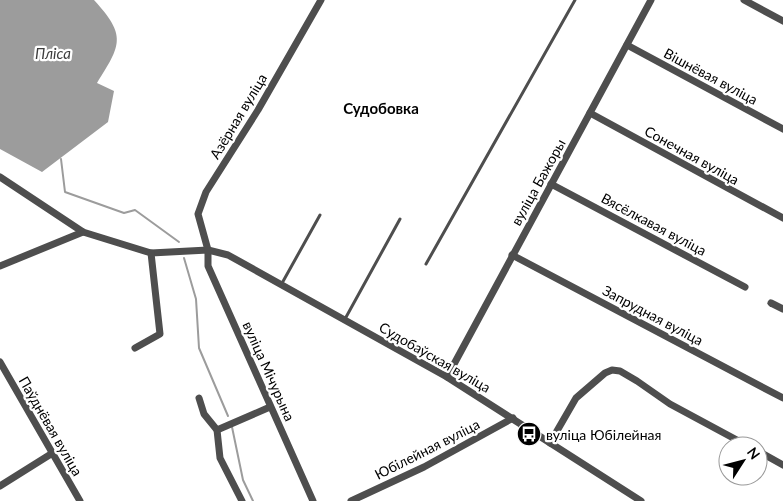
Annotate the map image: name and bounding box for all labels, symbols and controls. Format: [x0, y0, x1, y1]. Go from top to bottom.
water label: Пліса [35, 44, 71, 62]
street label: Вішнёвая вуліца [661, 44, 761, 108]
street label: Азёрная вуліца [206, 70, 270, 162]
district label: Судобовка [343, 99, 419, 117]
street label: Сонечная вуліца [642, 122, 742, 188]
street label: вуліца Бажоры [507, 136, 569, 228]
street label: Вясёлкавая вуліца [599, 189, 710, 259]
street label: Запрудная вуліца [600, 281, 706, 349]
street label: Судобаўская вуліца [376, 318, 494, 396]
street label: вуліца Мічурына [239, 319, 299, 424]
street label: Паўднёвая вуліца [16, 373, 86, 479]
street label: Юбілейная вуліца [372, 415, 482, 483]
bus stop icon: вуліца Юбілейная [516, 421, 542, 447]
place label: вуліца Юбілейная [546, 426, 661, 443]
north arrow [718, 436, 768, 486]
text: N [744, 444, 764, 462]

